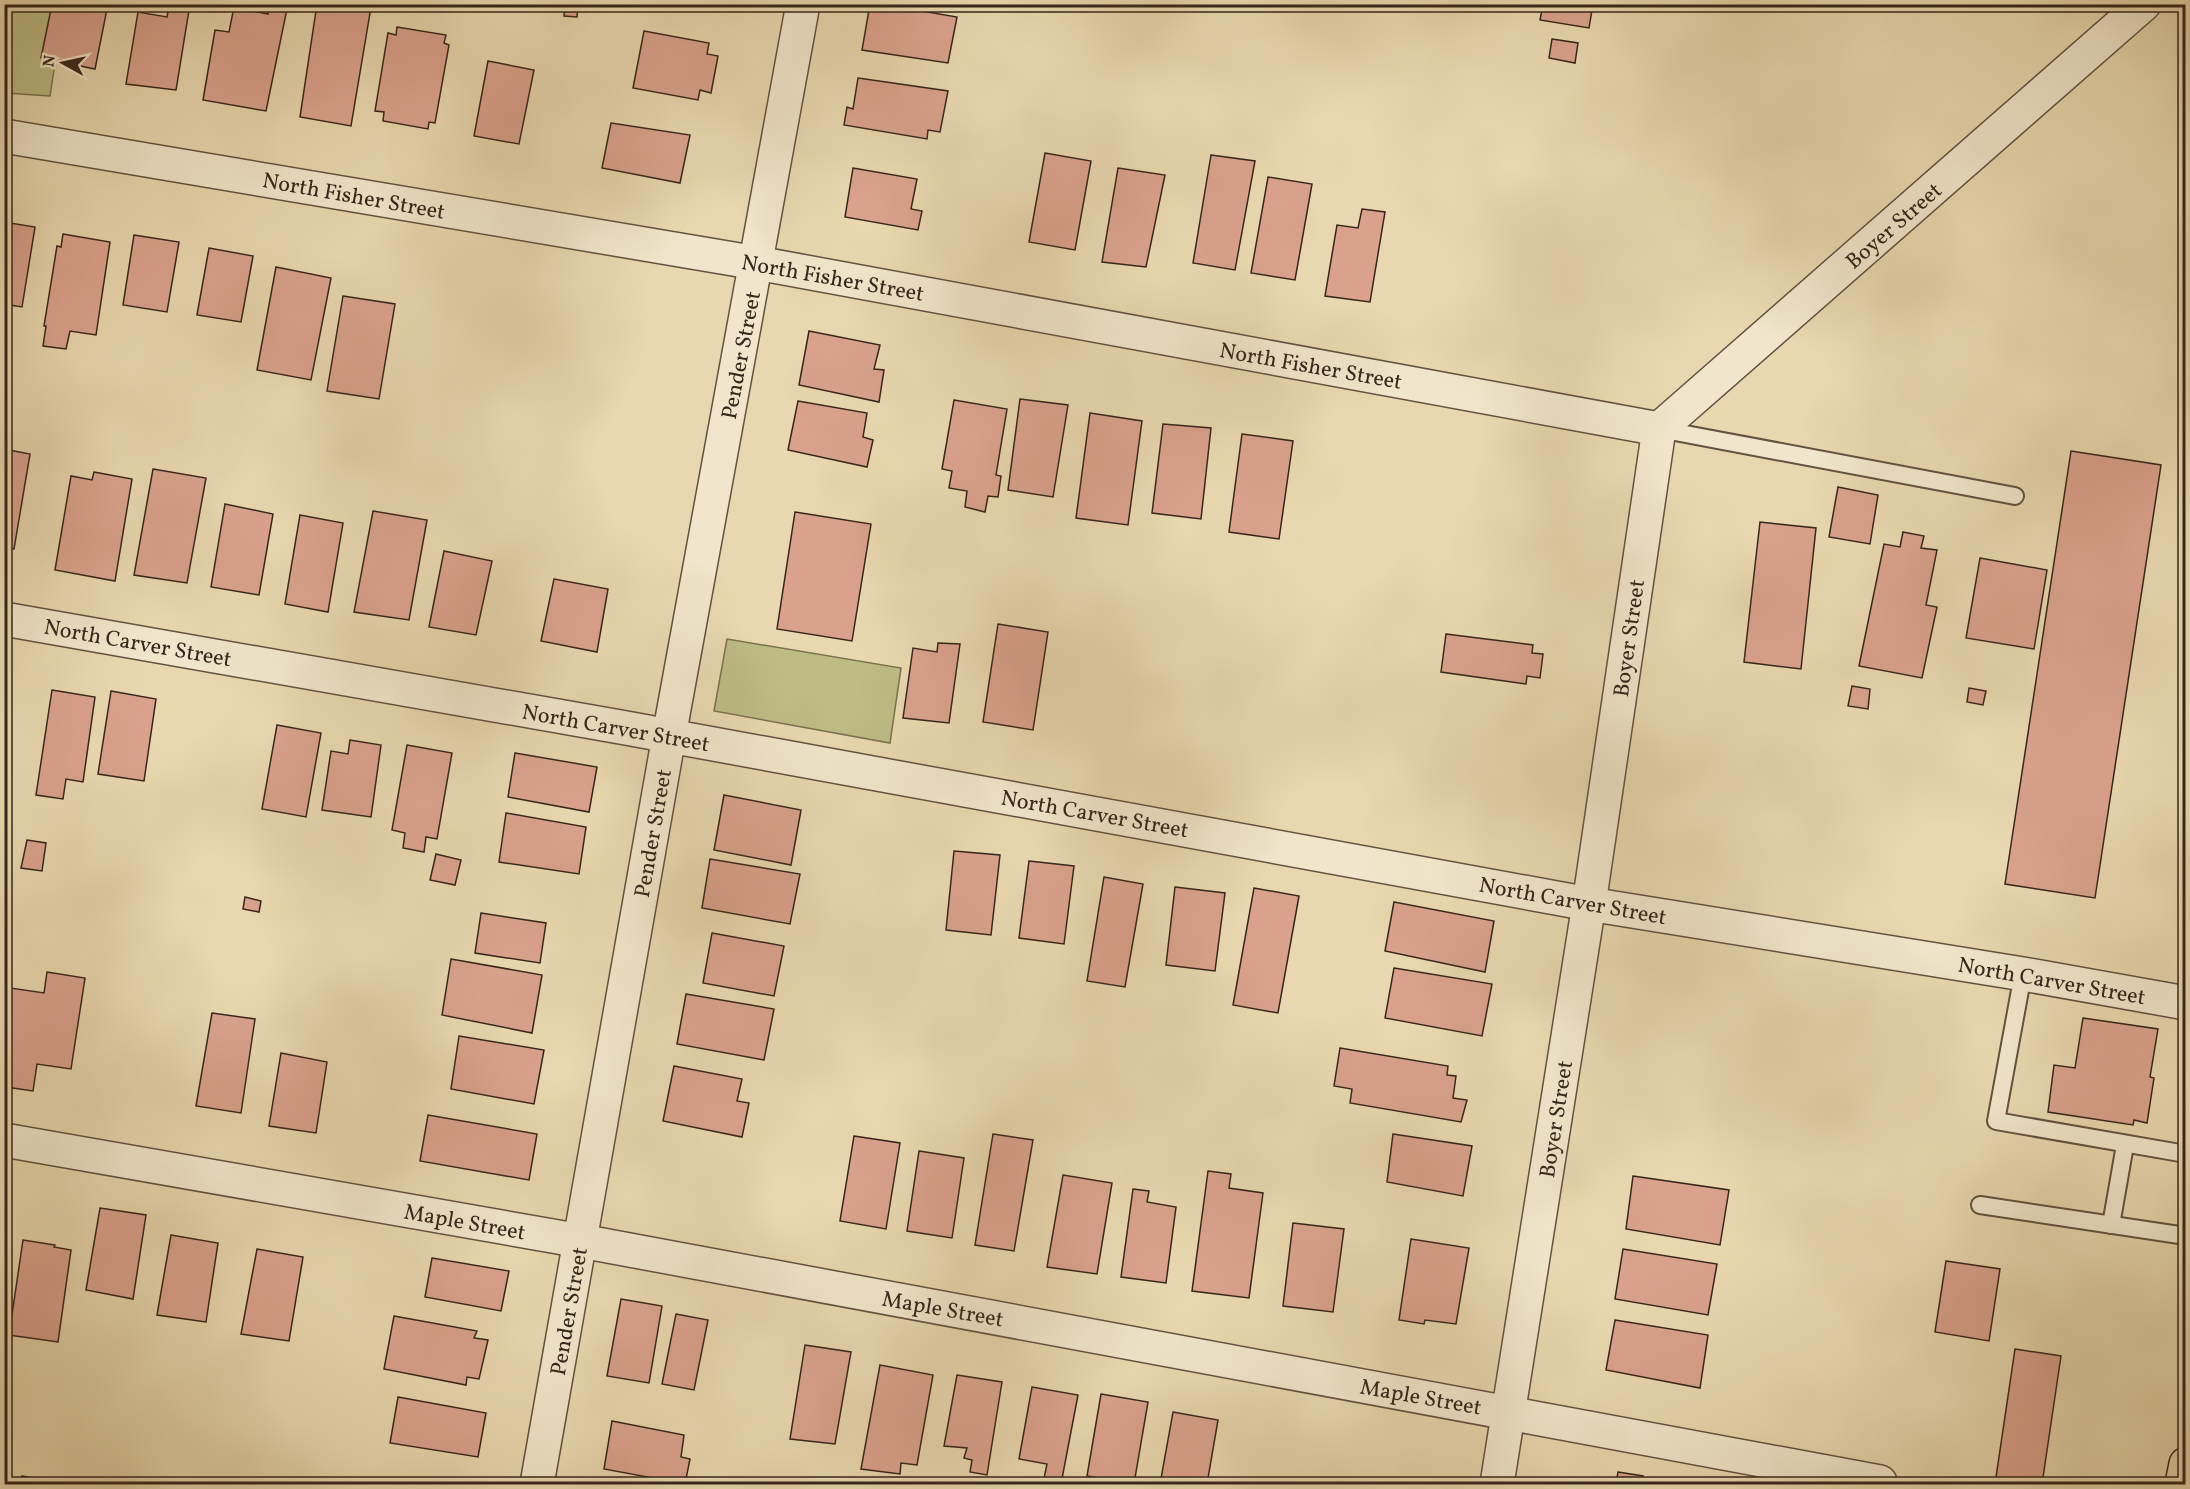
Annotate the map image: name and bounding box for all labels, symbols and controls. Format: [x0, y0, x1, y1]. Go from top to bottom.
north arrow [33, 33, 93, 93]
text: N [38, 54, 62, 68]
street label: North Fisher Street [260, 166, 448, 229]
street label: Boyer Street [1840, 176, 1950, 277]
street label: North Fisher Street [739, 248, 927, 311]
street label: Pender Street [715, 288, 770, 422]
street label: North Fisher Street [1217, 336, 1405, 399]
street label: Boyer Street [1607, 577, 1654, 699]
street label: North Carver Street [41, 613, 234, 676]
street label: North Carver Street [519, 698, 712, 761]
street label: Pender Street [628, 766, 681, 900]
street label: North Carver Street [998, 784, 1191, 847]
street label: North Carver Street [1476, 871, 1669, 934]
street label: North Carver Street [1955, 951, 2148, 1014]
street label: Boyer Street [1533, 1058, 1582, 1180]
street label: Maple Street [401, 1198, 528, 1249]
street label: Pender Street [544, 1244, 597, 1378]
street label: Maple Street [879, 1285, 1006, 1336]
street label: Maple Street [1357, 1373, 1484, 1424]

